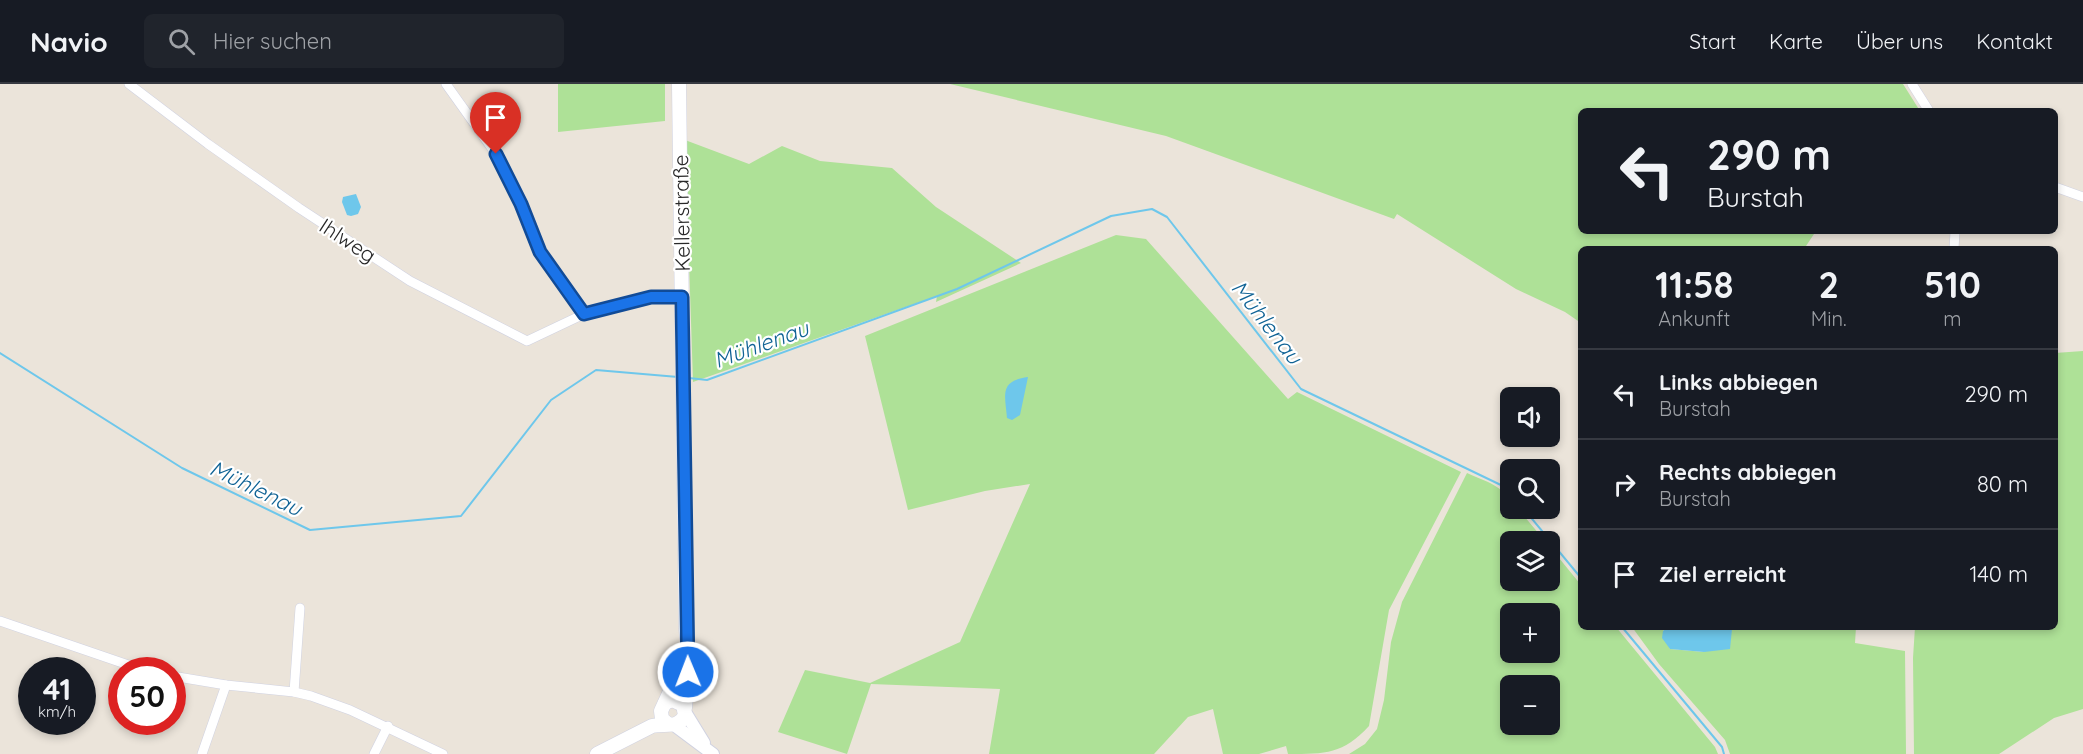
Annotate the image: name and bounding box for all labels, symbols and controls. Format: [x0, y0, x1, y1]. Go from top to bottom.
search box [144, 14, 564, 68]
text: Navio [30, 24, 108, 59]
icon: search [165, 25, 198, 58]
text: Hier suchen [213, 27, 332, 55]
text: Start [1689, 28, 1736, 54]
text: Karte [1769, 28, 1823, 54]
text: Über uns [1856, 28, 1943, 54]
text: Kontakt [1976, 28, 2053, 54]
pin [470, 92, 521, 154]
icon: arrive [479, 101, 512, 134]
text: 290 m [1707, 128, 1831, 181]
icon: left [1608, 132, 1686, 210]
street label: Kellerstraße [667, 154, 695, 272]
text: Burstah [1707, 180, 1804, 214]
street label: Ihlweg [315, 212, 381, 268]
text: 11:58 [1655, 262, 1734, 307]
text: 2 [1818, 262, 1839, 307]
text: 510 [1924, 262, 1981, 307]
water label: Mühlenau [1226, 274, 1309, 371]
text: Ankunft [1658, 306, 1730, 331]
text: Min. [1811, 306, 1847, 331]
text: m [1943, 306, 1961, 331]
water label: Mühlenau [710, 313, 814, 374]
text: Links abbiegen [1659, 368, 1818, 396]
icon: left [1608, 378, 1641, 411]
text: 290 m [1964, 380, 2028, 408]
map controls [1500, 387, 1560, 735]
button: sound [1500, 387, 1560, 447]
text: Burstah [1659, 396, 1731, 421]
water label: Mühlenau [205, 454, 308, 523]
text: Rechts abbiegen [1659, 458, 1837, 486]
button: search [1500, 459, 1560, 519]
icon: right [1608, 468, 1641, 501]
text: 80 m [1977, 470, 2028, 498]
text: Burstah [1659, 486, 1731, 511]
button: layers [1500, 531, 1560, 591]
icon: arrive [1608, 558, 1641, 591]
text: Ziel erreicht [1659, 560, 1787, 588]
text: 140 m [1969, 560, 2028, 588]
button: + [1500, 603, 1560, 663]
position arrow [656, 640, 720, 704]
speed limit sign: 50 [108, 657, 186, 735]
text: 41 [43, 670, 71, 708]
button: − [1500, 675, 1560, 735]
text: km/h [38, 702, 76, 721]

